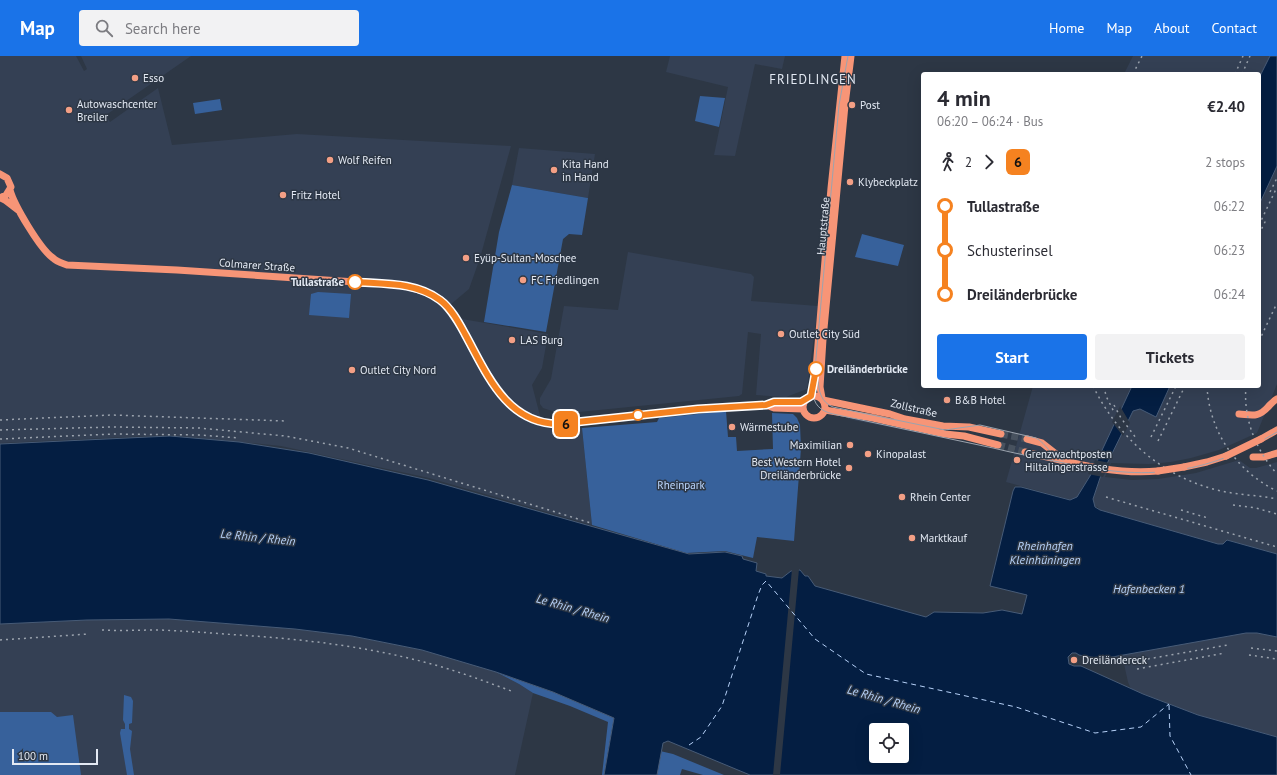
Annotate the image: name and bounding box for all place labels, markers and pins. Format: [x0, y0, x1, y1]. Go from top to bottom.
place label: Esso [143, 71, 164, 85]
marker: Esso [130, 73, 140, 83]
place label: Autowaschcenter Breiler [77, 97, 157, 124]
place label: Post [860, 98, 880, 112]
marker: Post [847, 100, 857, 110]
marker: Autowaschcenter Breiler [64, 105, 74, 115]
place label: Wolf Reifen [338, 153, 392, 167]
marker: Wolf Reifen [325, 155, 335, 165]
place label: Kita Hand in Hand [562, 157, 609, 184]
marker: Kita Hand in Hand [549, 165, 559, 175]
place label: Klybeckplatz [858, 175, 918, 189]
marker: Klybeckplatz [845, 177, 855, 187]
place label: Fritz Hotel [291, 188, 341, 202]
marker: Fritz Hotel [278, 190, 288, 200]
place label: Eyüp-Sultan-Moschee [474, 251, 577, 265]
marker: Eyüp-Sultan-Moschee [461, 253, 471, 263]
place label: FC Friedlingen [531, 273, 599, 287]
marker: Tullastraße [347, 274, 363, 290]
place label: Tullastraße [291, 275, 344, 289]
marker: FC Friedlingen [518, 275, 528, 285]
place label: Outlet City Süd [789, 327, 860, 341]
marker: Outlet City Süd [776, 329, 786, 339]
place label: LAS Burg [520, 333, 563, 347]
marker: LAS Burg [507, 335, 517, 345]
marker: Dreiländerbrücke [808, 361, 824, 377]
place label: Dreiländerbrücke [827, 362, 908, 376]
place label: Outlet City Nord [360, 363, 436, 377]
marker: Outlet City Nord [347, 365, 357, 375]
place label: B&B Hotel [955, 393, 1006, 407]
marker: B&B Hotel [942, 395, 952, 405]
unlabelled marker [632, 409, 644, 421]
place label: Wärmestube [740, 420, 799, 434]
marker: Wärmestube [727, 422, 737, 432]
place label: Maximilian [790, 438, 842, 452]
marker: Maximilian [845, 440, 855, 450]
place label: Kinopalast [876, 447, 926, 461]
place label: Grenzwachtposten Hiltalingerstrasse [1025, 447, 1112, 474]
marker: Kinopalast [863, 449, 873, 459]
place label: Best Western Hotel Dreiländerbrücke [751, 455, 842, 482]
marker: Grenzwachtposten Hiltalingerstrasse [1012, 455, 1022, 465]
marker: Best Western Hotel Dreiländerbrücke [844, 463, 854, 473]
place label: Rhein Center [910, 490, 971, 504]
marker: Rhein Center [897, 492, 907, 502]
place label: Marktkauf [920, 531, 968, 545]
marker: Marktkauf [907, 533, 917, 543]
place label: Dreiländereck [1082, 653, 1148, 667]
marker: Dreiländereck [1069, 655, 1079, 665]

